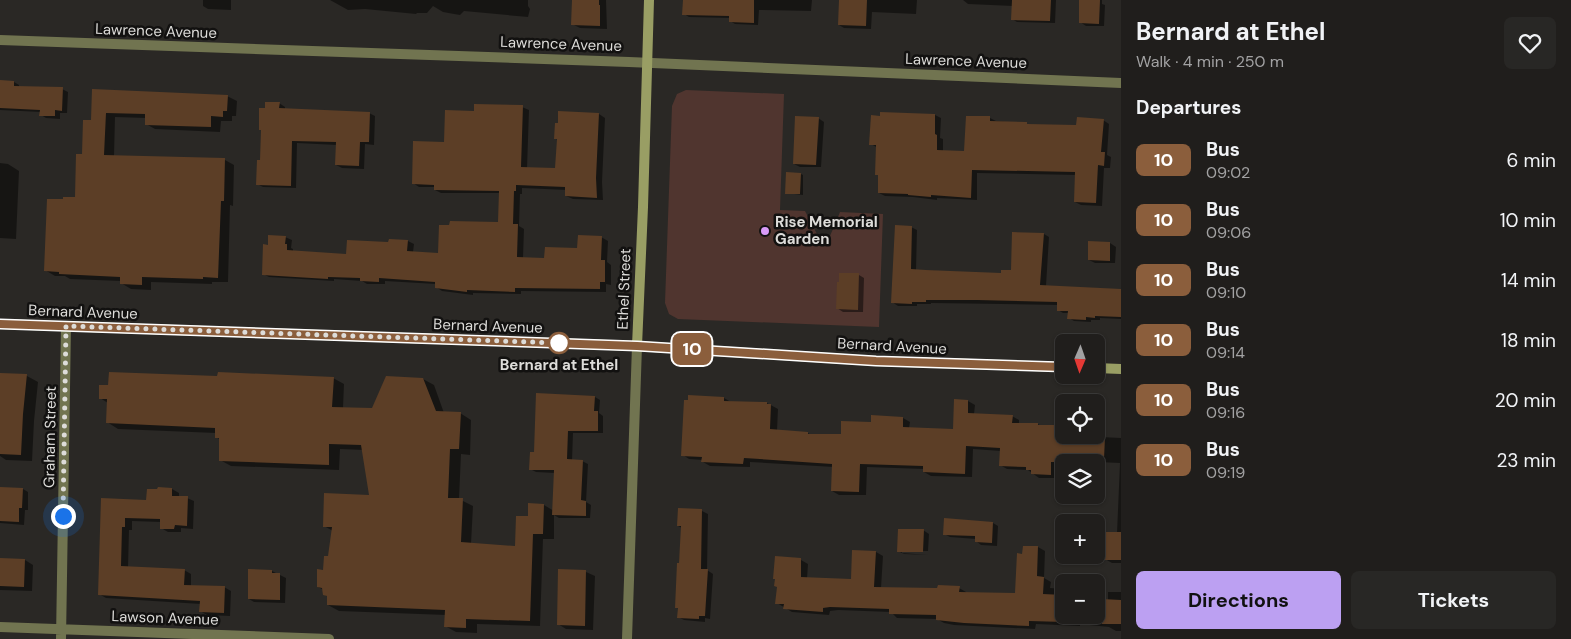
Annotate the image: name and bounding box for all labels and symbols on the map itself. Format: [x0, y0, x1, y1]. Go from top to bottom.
street label: Lawrence Avenue [95, 19, 217, 43]
street label: Lawrence Avenue [500, 32, 622, 56]
street label: Lawrence Avenue [905, 49, 1027, 73]
place label: Rise Memorial Garden [775, 212, 878, 249]
marker: Rise Memorial Garden [759, 225, 771, 237]
street label: Ethel Street [613, 248, 635, 330]
street label: Bernard Avenue [28, 300, 138, 324]
street label: Bernard Avenue [433, 314, 543, 338]
marker: Bernard at Ethel [548, 332, 570, 354]
line badge: 10 [670, 333, 714, 365]
street label: Bernard Avenue [837, 333, 947, 359]
north arrow [1055, 334, 1105, 384]
place label: Bernard at Ethel [500, 355, 618, 375]
street label: Graham Street [39, 386, 61, 488]
your location [51, 504, 76, 529]
street label: Lawson Avenue [111, 606, 219, 630]

